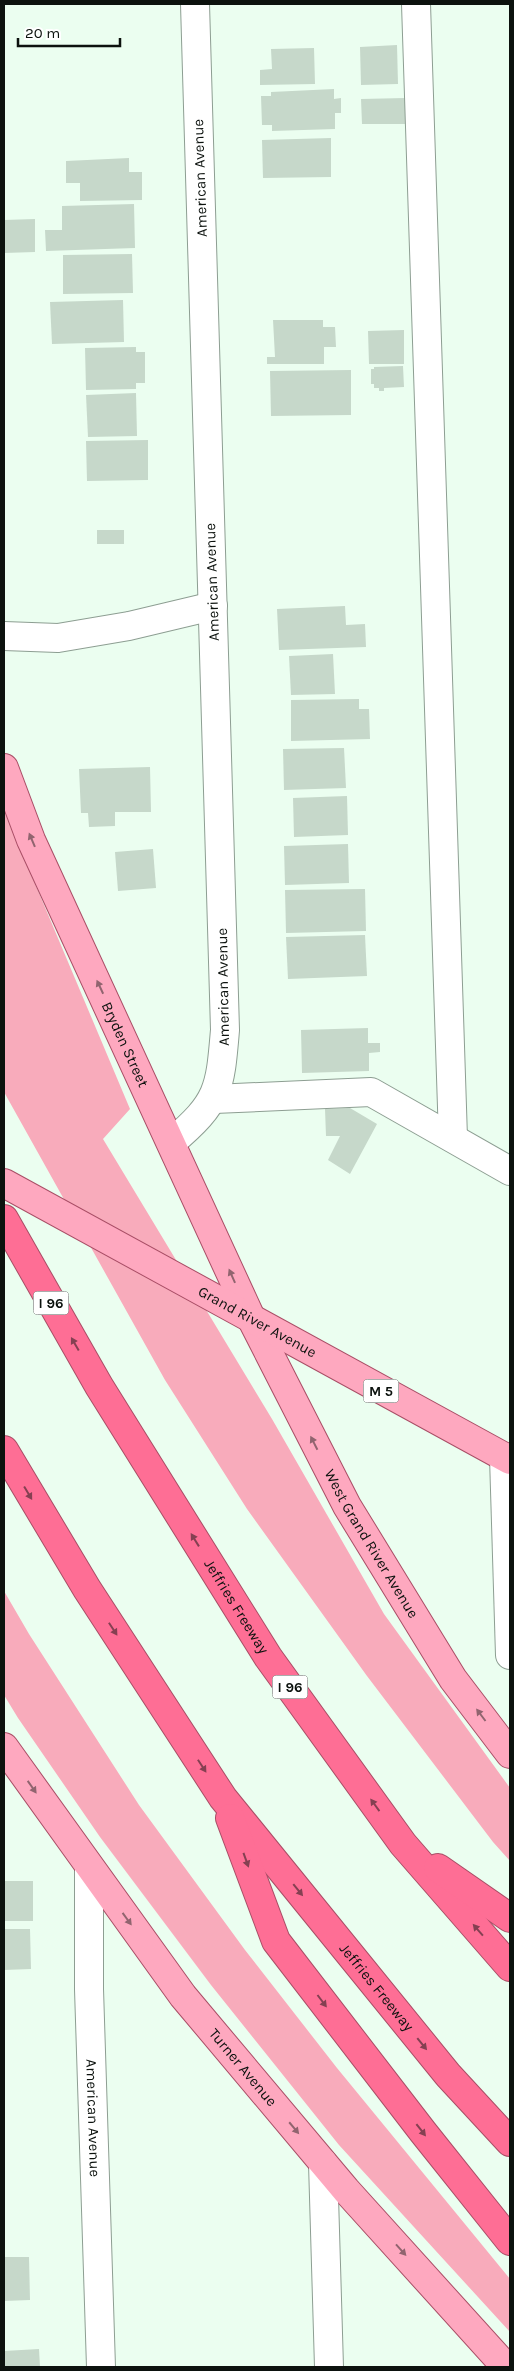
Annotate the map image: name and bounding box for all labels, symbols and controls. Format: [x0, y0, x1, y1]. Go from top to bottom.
scale bar [18, 15, 120, 47]
text: 20 m [25, 24, 60, 42]
street label: American Avenue [189, 119, 211, 237]
street label: American Avenue [201, 523, 223, 641]
one-way arrow [27, 833, 35, 847]
street label: American Avenue [213, 928, 233, 1046]
one-way arrow [95, 980, 103, 994]
street label: Bryden Street [98, 999, 153, 1090]
one-way arrow [228, 1269, 236, 1283]
street label: Grand River Avenue [195, 1282, 320, 1361]
road number: I 96 [34, 1292, 68, 1315]
one-way arrow [70, 1337, 79, 1350]
road number: M 5 [364, 1380, 398, 1402]
one-way arrow [310, 1435, 318, 1450]
street label: West Grand River Avenue [321, 1466, 422, 1621]
one-way arrow [24, 1486, 33, 1499]
one-way arrow [191, 1534, 200, 1547]
street label: Jeffries Freeway [200, 1556, 273, 1657]
one-way arrow [108, 1623, 118, 1636]
road number: I 96 [272, 1675, 308, 1698]
one-way arrow [476, 1708, 486, 1722]
one-way arrow [197, 1759, 207, 1772]
one-way arrow [27, 1780, 37, 1794]
one-way arrow [370, 1798, 380, 1812]
one-way arrow [242, 1853, 250, 1868]
one-way arrow [292, 1883, 303, 1896]
one-way arrow [122, 1912, 132, 1926]
one-way arrow [473, 1924, 484, 1937]
street label: Jeffries Freeway [336, 1940, 418, 2035]
one-way arrow [317, 1995, 328, 2008]
street label: Turner Avenue [205, 2025, 281, 2110]
one-way arrow [417, 2037, 428, 2050]
street label: American Avenue [82, 2059, 104, 2177]
one-way arrow [288, 2121, 299, 2134]
one-way arrow [416, 2124, 427, 2137]
one-way arrow [395, 2244, 406, 2257]

